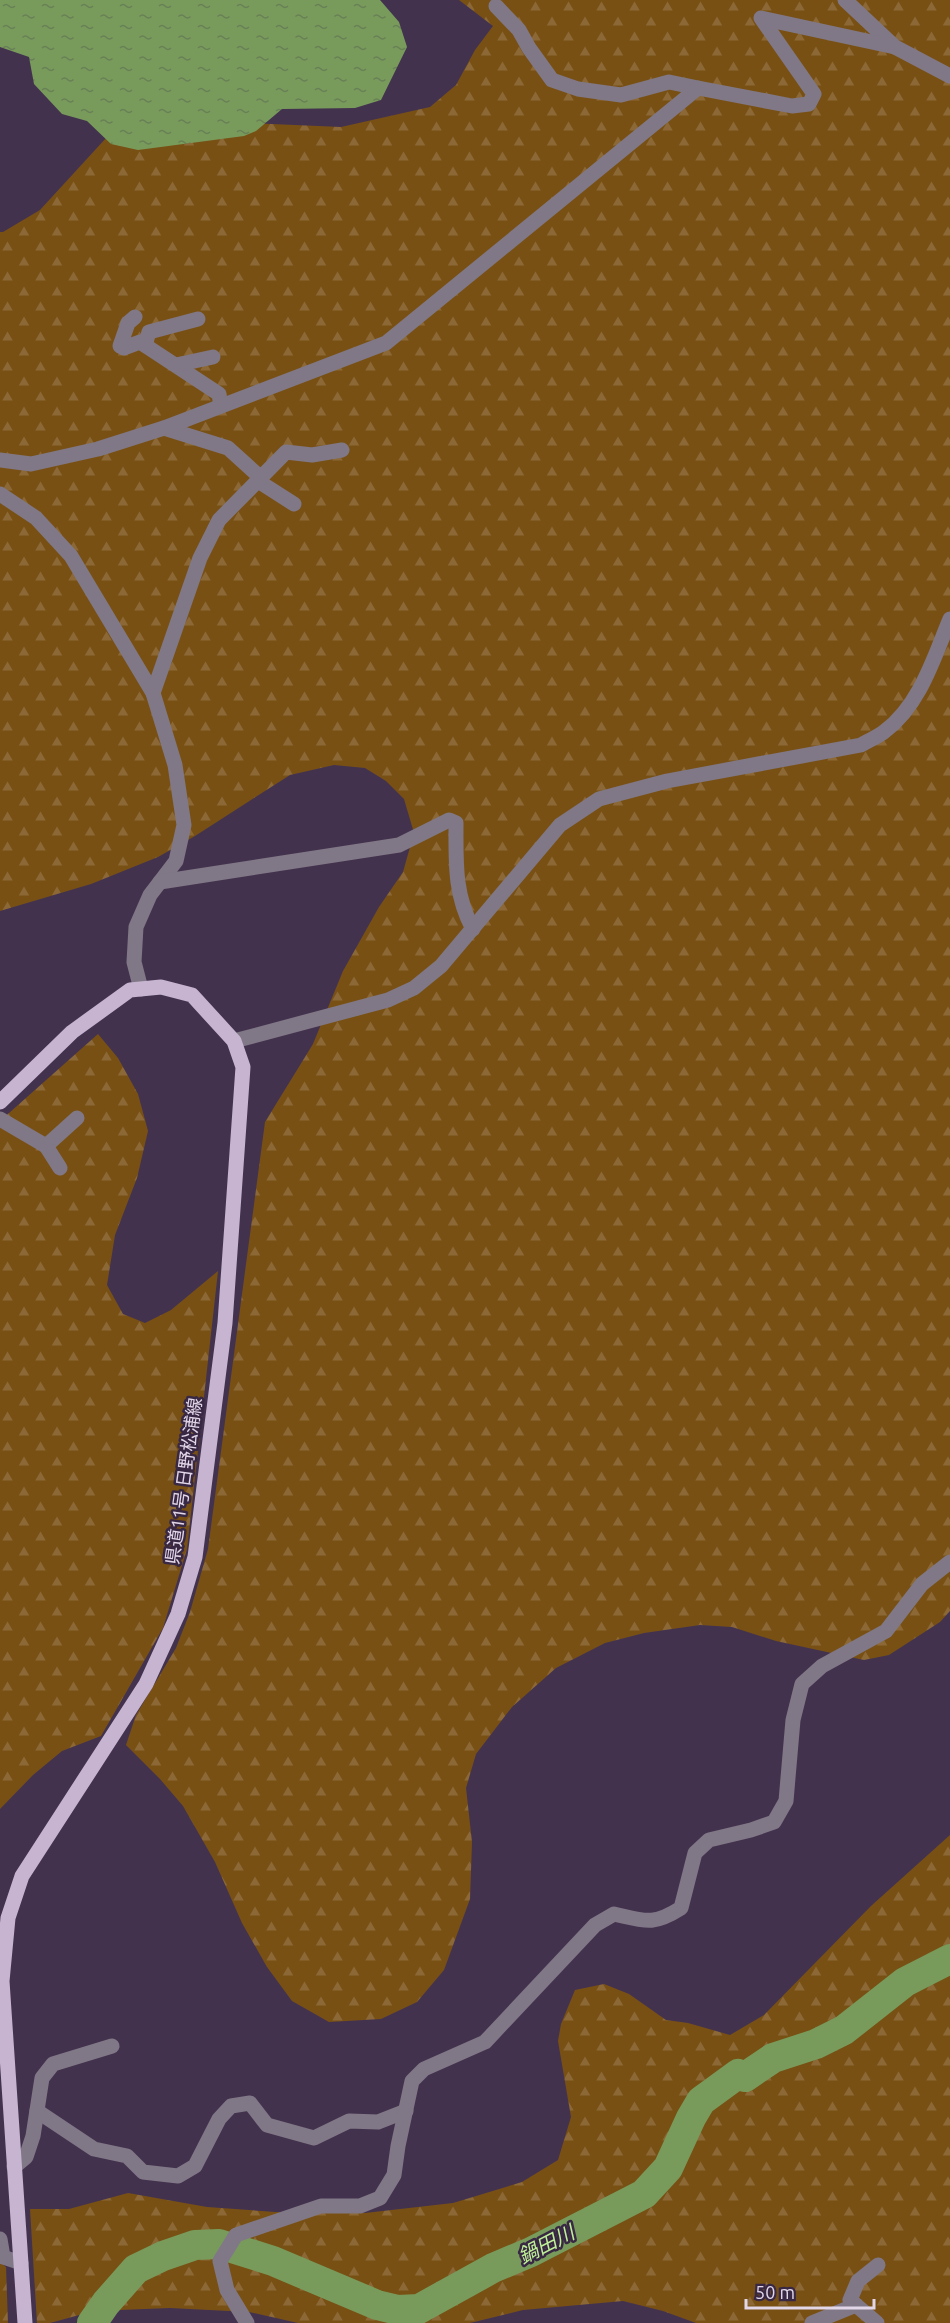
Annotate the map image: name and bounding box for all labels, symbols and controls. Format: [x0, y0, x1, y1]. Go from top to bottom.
street label: 県道11号 日野松浦線 [161, 1396, 205, 1566]
water label: 鍋田川 [514, 2219, 580, 2268]
scale bar [746, 2272, 874, 2310]
text: 50 m [755, 2282, 795, 2302]

